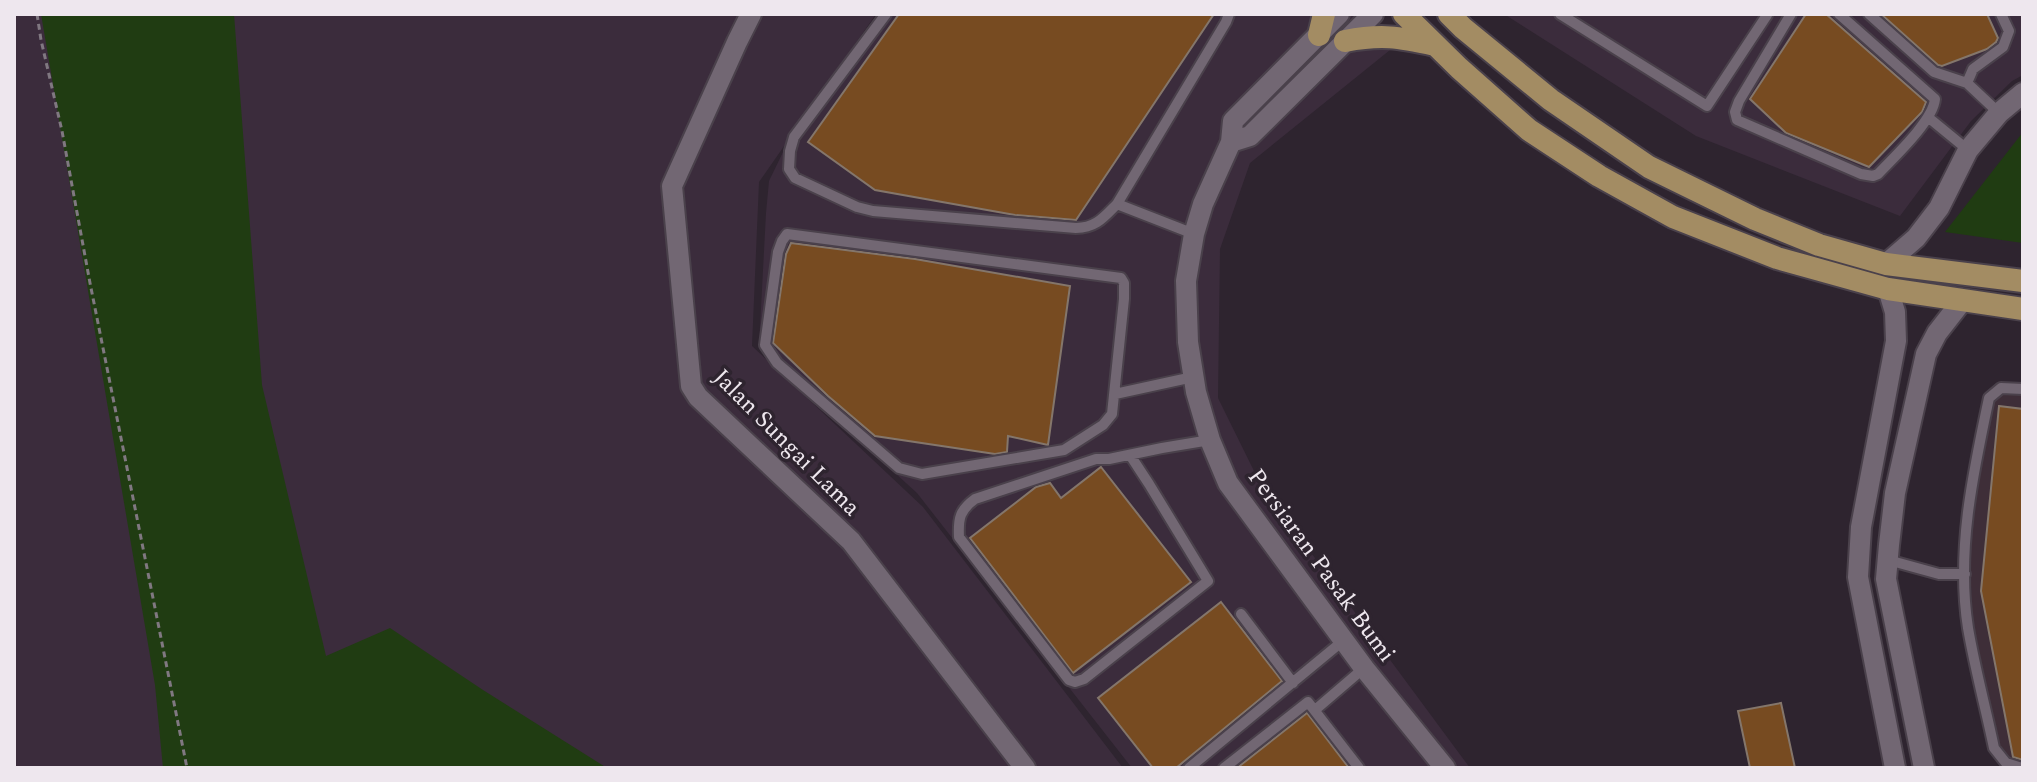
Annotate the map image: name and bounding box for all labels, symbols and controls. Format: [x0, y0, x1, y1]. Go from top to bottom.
street label: Jalan Sungai Lama [704, 361, 869, 525]
street label: Persiaran Pasak Bumi [1238, 461, 1404, 670]

